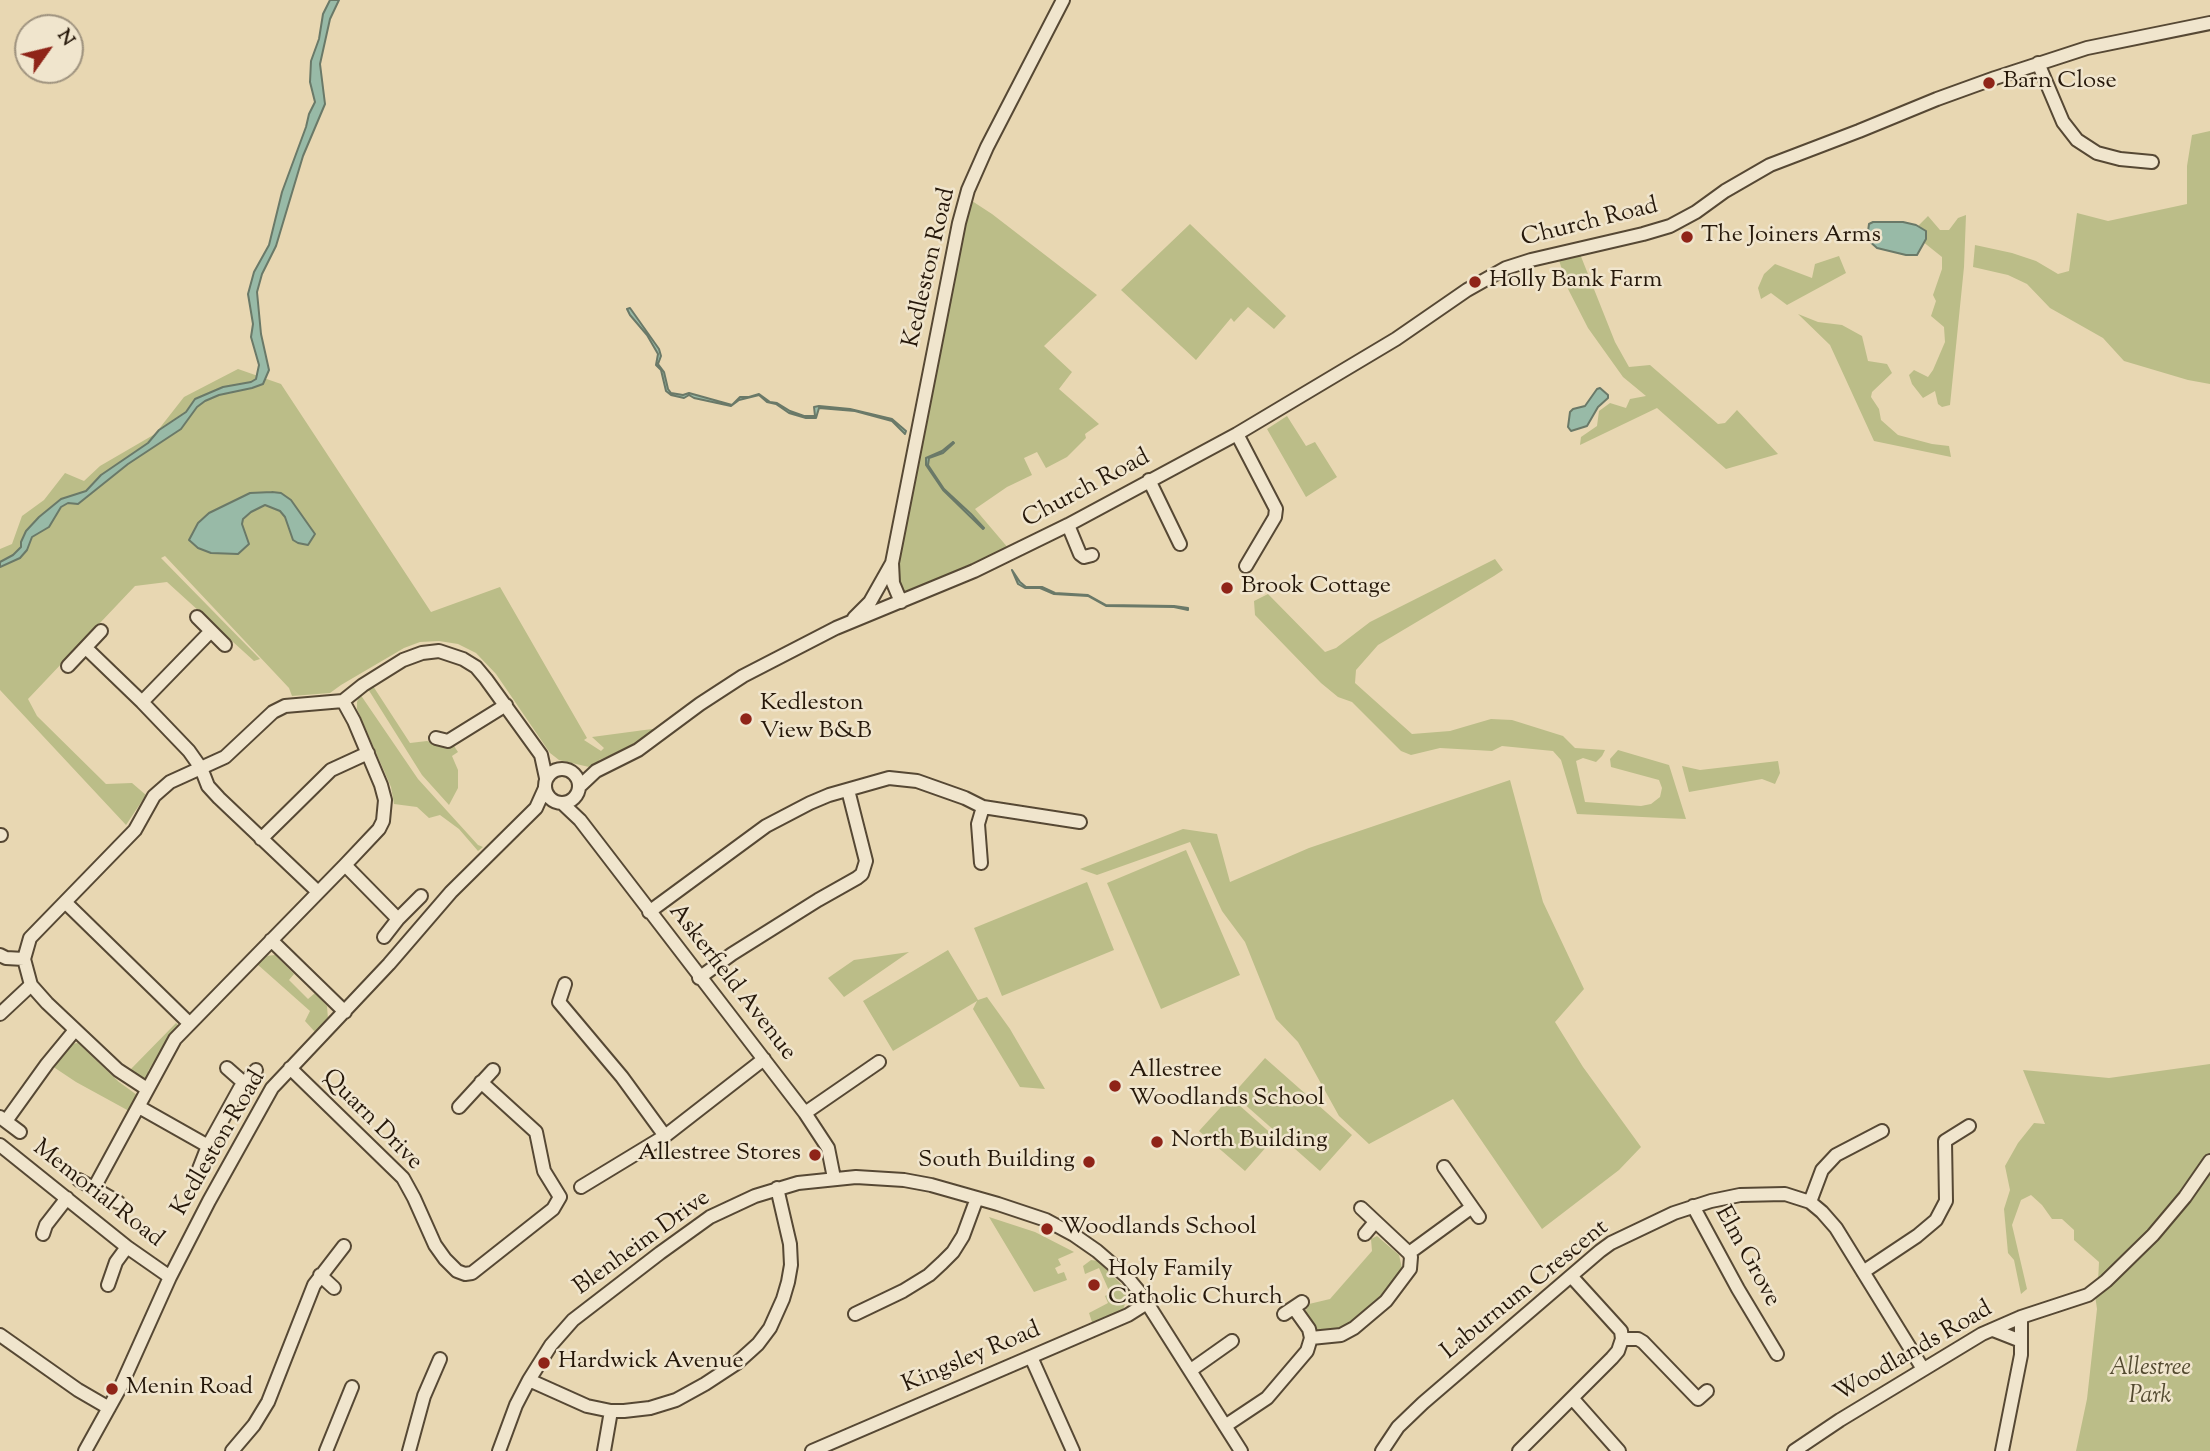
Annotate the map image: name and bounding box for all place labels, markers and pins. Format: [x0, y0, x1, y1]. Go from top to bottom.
place label: Barn Close [2003, 69, 2117, 97]
marker: Barn Close [1981, 75, 1997, 91]
place label: The Joiners Arms [1701, 223, 1881, 251]
marker: The Joiners Arms [1679, 229, 1695, 245]
place label: Holly Bank Farm [1489, 268, 1662, 296]
marker: Holly Bank Farm [1467, 274, 1483, 290]
place label: Brook Cottage [1241, 574, 1391, 602]
marker: Brook Cottage [1219, 580, 1235, 596]
place label: Kedleston View B&B [760, 691, 872, 747]
marker: Kedleston View B&B [738, 711, 754, 727]
place label: Allestree Woodlands School [1129, 1058, 1325, 1114]
marker: Allestree Woodlands School [1107, 1078, 1123, 1094]
place label: North Building [1171, 1128, 1328, 1156]
marker: North Building [1149, 1134, 1165, 1150]
place label: Allestree Stores [638, 1141, 801, 1169]
marker: Allestree Stores [807, 1147, 823, 1163]
place label: South Building [918, 1148, 1075, 1176]
marker: South Building [1081, 1154, 1097, 1170]
place label: Woodlands School [1061, 1215, 1257, 1243]
marker: Woodlands School [1039, 1221, 1055, 1237]
place label: Holy Family Catholic Church [1108, 1257, 1283, 1313]
marker: Holy Family Catholic Church [1086, 1277, 1102, 1293]
place label: Hardwick Avenue [558, 1349, 744, 1377]
marker: Hardwick Avenue [536, 1355, 552, 1371]
place label: Menin Road [126, 1375, 253, 1403]
marker: Menin Road [104, 1381, 120, 1397]

